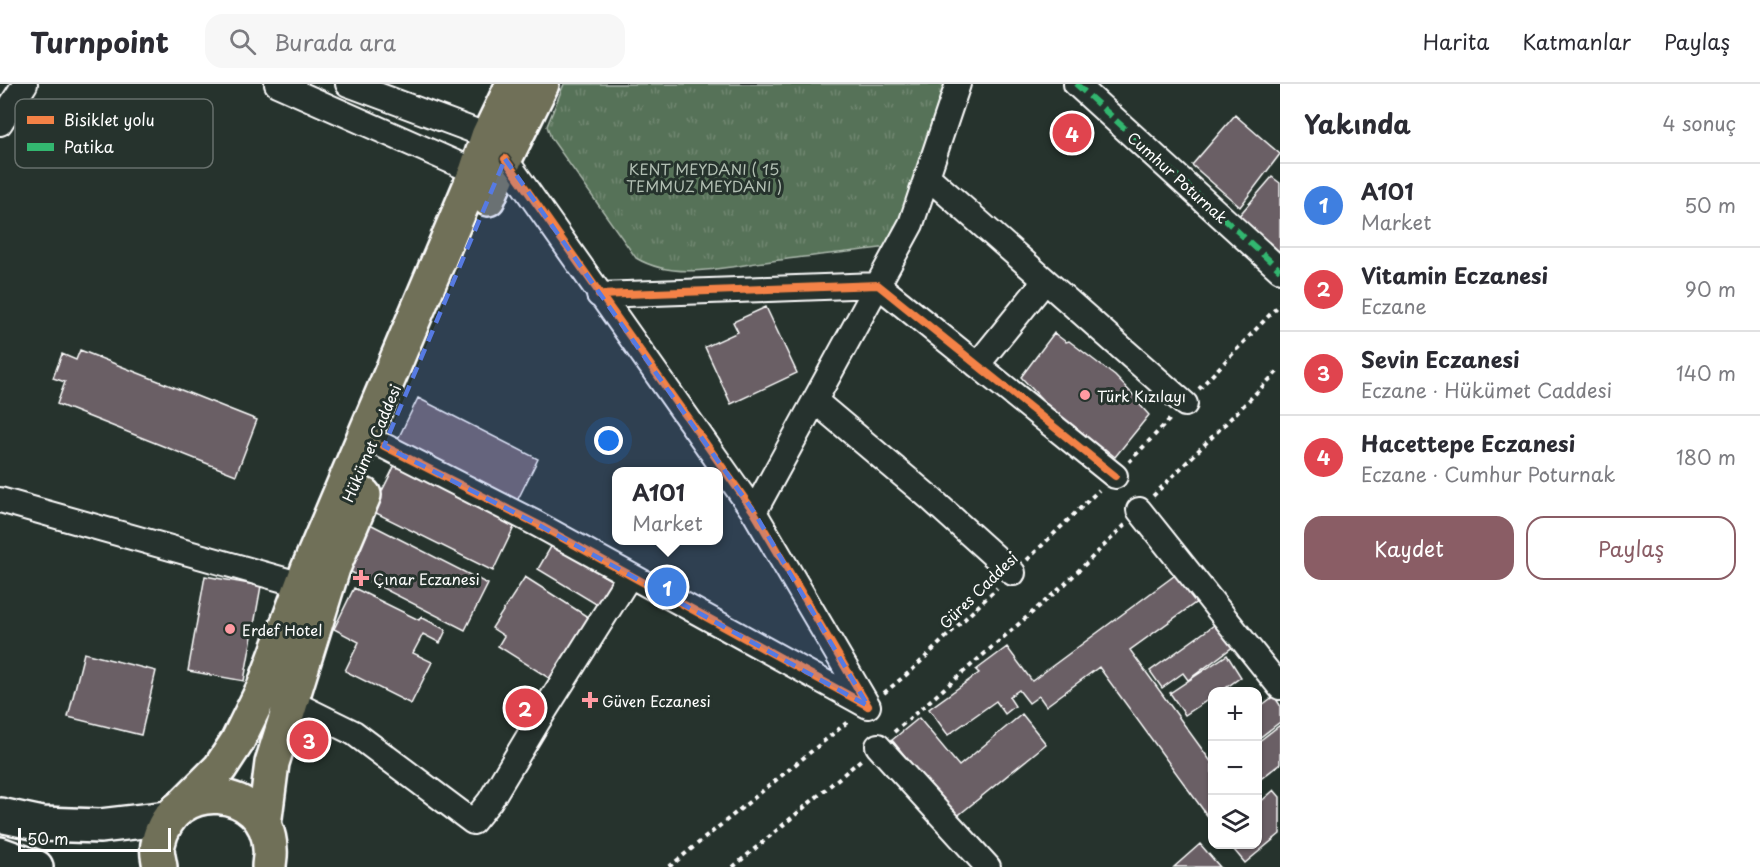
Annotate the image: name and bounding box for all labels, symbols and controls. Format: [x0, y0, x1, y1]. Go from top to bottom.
search box [205, 14, 625, 68]
text: Turnpoint [30, 20, 169, 63]
icon: search [226, 25, 259, 58]
text: Burada ara [274, 25, 396, 58]
text: Harita [1423, 25, 1489, 57]
text: Katmanlar [1522, 25, 1631, 57]
text: Paylaş [1664, 25, 1730, 57]
legend [15, 99, 213, 168]
text: Yakında [1304, 104, 1411, 143]
text: Bisiklet yolu [64, 107, 155, 131]
text: 4 sonuç [1663, 108, 1736, 138]
pin: 4 [1052, 110, 1092, 156]
street label: Cumhur Poturnak [1123, 126, 1233, 228]
text: Patika [64, 134, 114, 158]
park label: KENT MEYDANI ( 15 TEMMUZ MEYDANI ) [626, 157, 782, 197]
text: A101 [1361, 174, 1413, 207]
text: 1 [1319, 190, 1328, 220]
text: 50 m [1684, 190, 1736, 220]
text: Market [1361, 207, 1431, 237]
text: Vitamin Eczanesi [1361, 258, 1548, 291]
text: 2 [1316, 274, 1331, 304]
text: 90 m [1685, 274, 1736, 304]
text: Eczane [1361, 291, 1427, 321]
text: Sevin Eczanesi [1361, 342, 1520, 375]
text: 3 [1317, 358, 1330, 388]
text: 140 m [1676, 358, 1736, 388]
text: Eczane · Hükümet Caddesi [1361, 375, 1612, 405]
street label: Hükümet Caddesi [336, 381, 406, 505]
place label: Türk Kızılayı [1097, 384, 1186, 407]
marker: Türk Kızılayı [1078, 388, 1092, 402]
your location [594, 426, 623, 455]
text: Hacettepe Eczanesi [1361, 426, 1575, 459]
text: 4 [1317, 442, 1330, 472]
text: 180 m [1676, 442, 1736, 472]
text: Eczane · Cumhur Poturnak [1361, 459, 1616, 489]
popup [612, 467, 723, 545]
text: A101 [632, 475, 685, 508]
text: Market [632, 508, 703, 538]
button: Kaydet [1304, 516, 1514, 580]
button: Paylaş [1526, 516, 1736, 580]
street label: Güres Caddesi [933, 546, 1023, 634]
pin: 1 [648, 564, 686, 610]
place label: Çınar Eczanesi [373, 567, 480, 590]
marker: Çınar Eczanesi [354, 571, 368, 585]
place label: Erdef Hotel [242, 618, 322, 641]
marker: Erdef Hotel [223, 622, 237, 636]
pin: 2 [506, 686, 544, 730]
map controls [1208, 687, 1262, 849]
button: + [1208, 687, 1262, 741]
place label: Güven Eczanesi [602, 689, 711, 712]
marker: Güven Eczanesi [583, 693, 597, 707]
pin: 3 [290, 718, 328, 762]
button: − [1208, 741, 1262, 795]
button: layers [1208, 795, 1262, 849]
scale bar [18, 825, 171, 852]
text: 50 m [27, 826, 68, 850]

